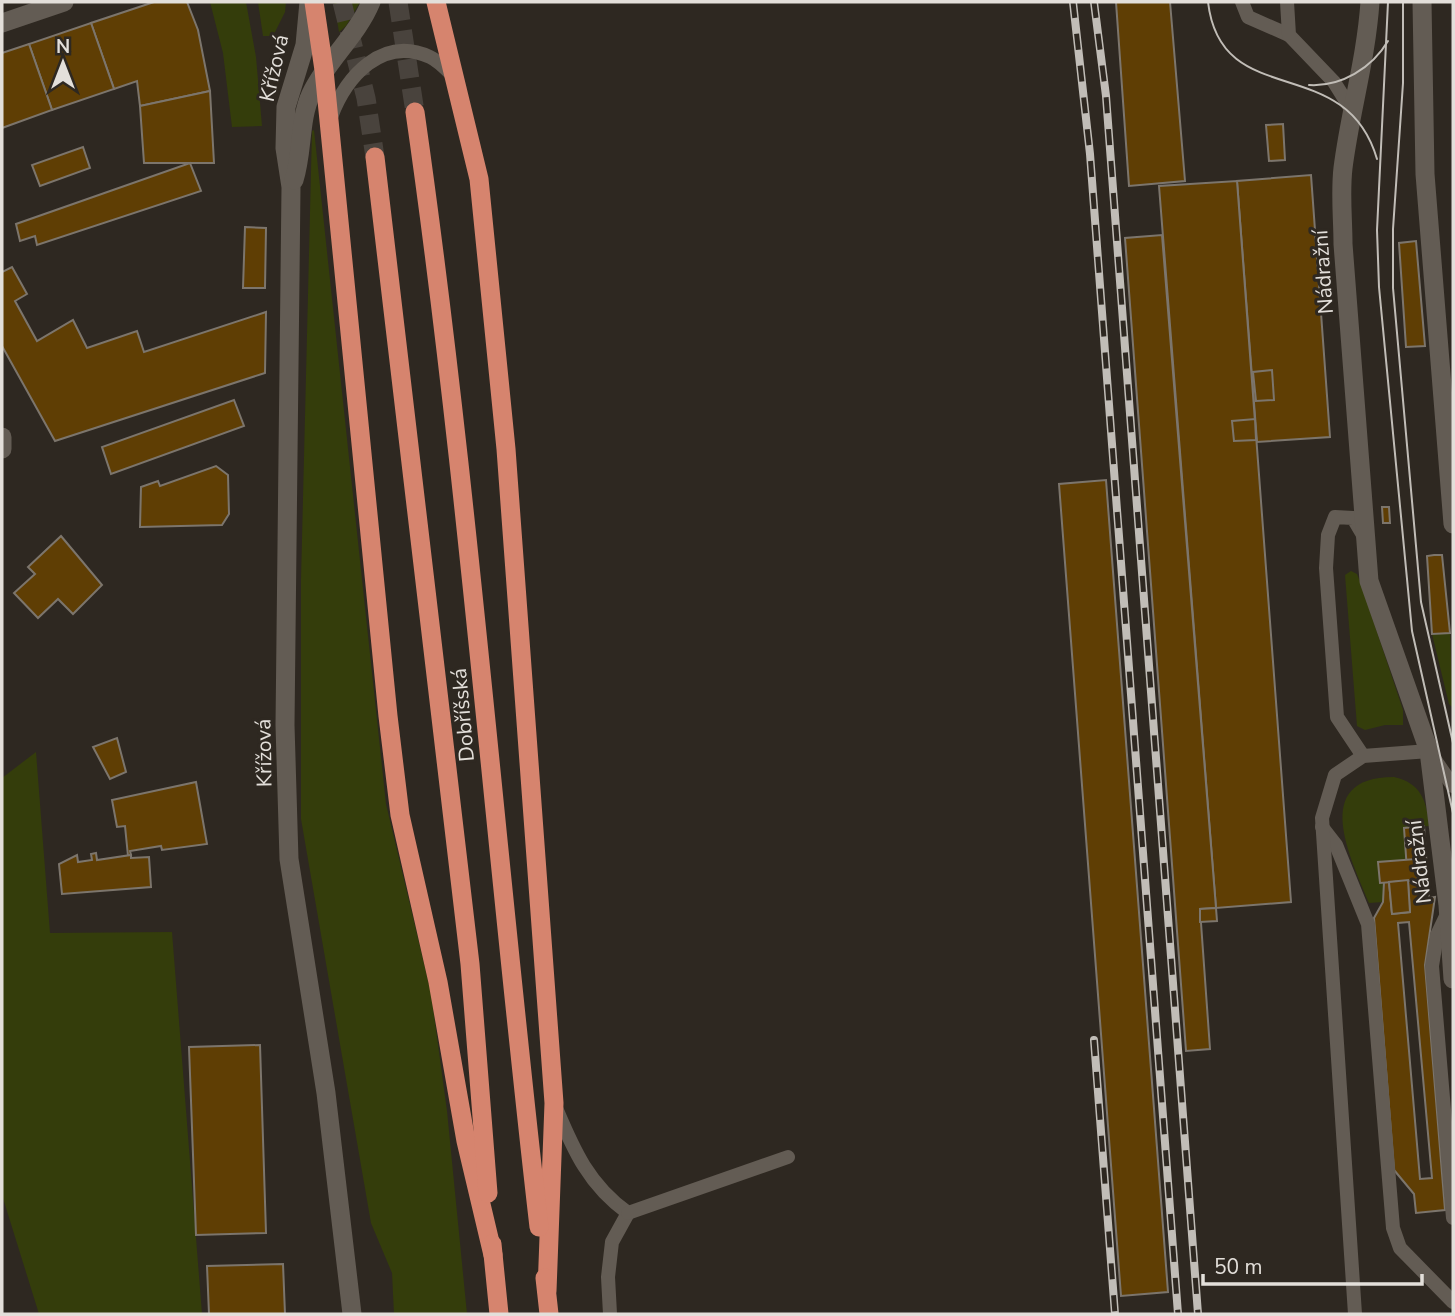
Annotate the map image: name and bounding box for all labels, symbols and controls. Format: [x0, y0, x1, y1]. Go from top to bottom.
north arrow [28, 28, 98, 98]
street label: Křížová [253, 32, 295, 104]
text: N [56, 34, 70, 60]
street label: Nádražní [1306, 228, 1340, 315]
street label: Dobříšská [445, 667, 481, 763]
street label: Křížová [249, 719, 279, 787]
street label: Nádražní [1400, 818, 1438, 905]
scale bar [1203, 1242, 1422, 1286]
text: 50 m [1214, 1253, 1263, 1281]

